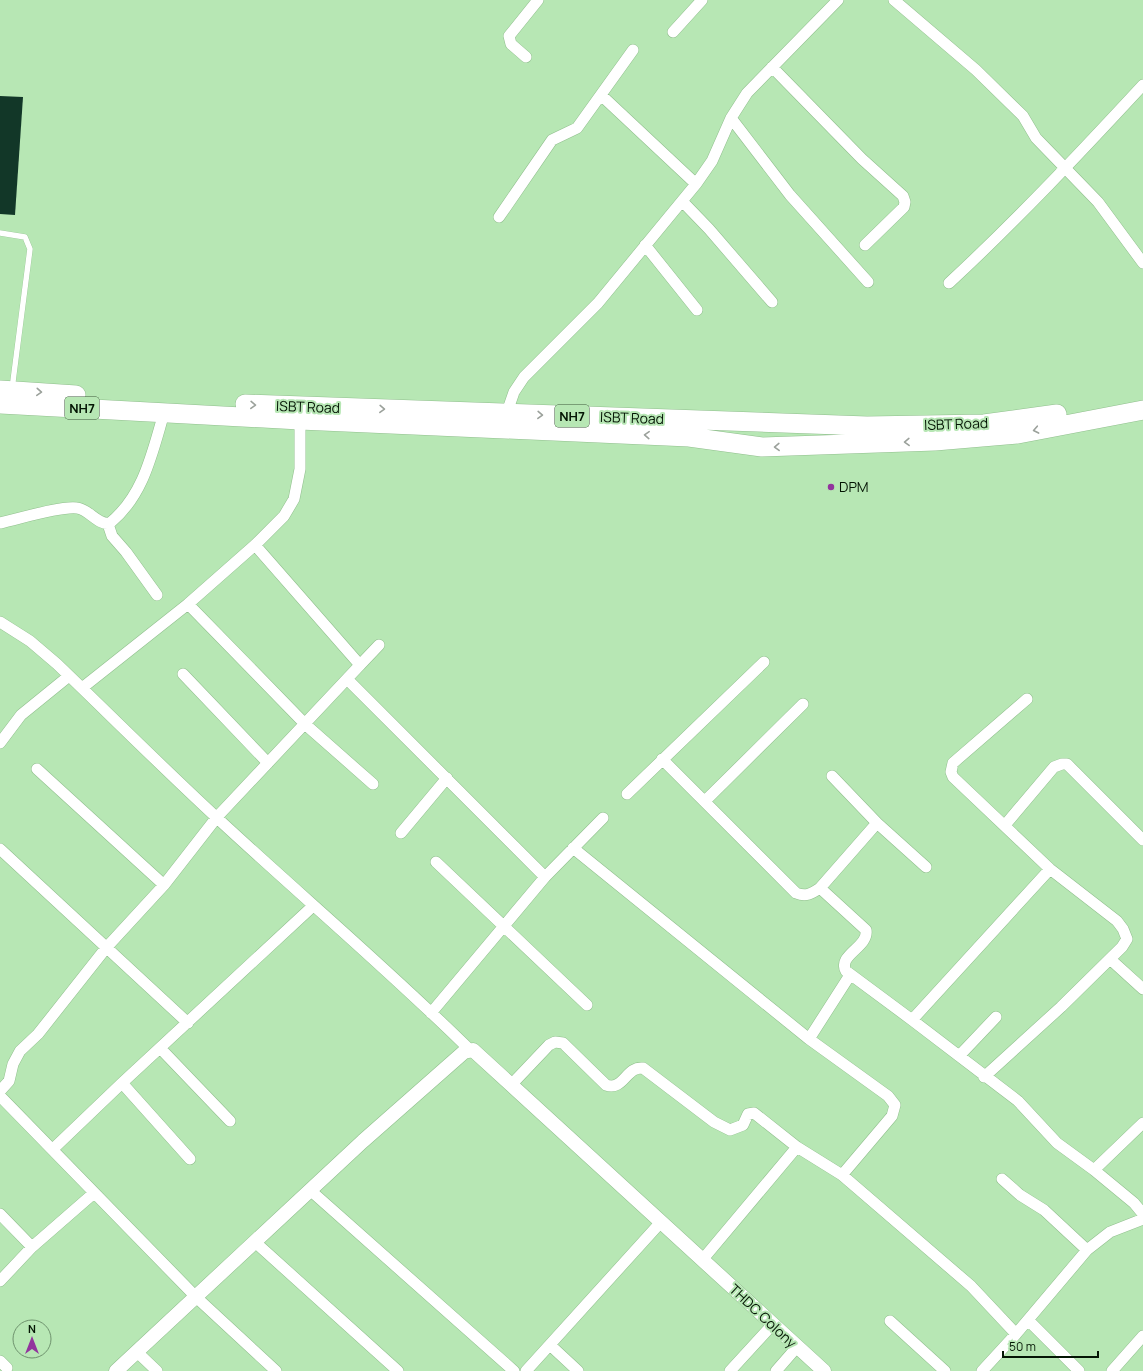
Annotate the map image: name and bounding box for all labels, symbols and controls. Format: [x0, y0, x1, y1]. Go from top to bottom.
one-way arrow [36, 388, 42, 397]
street label: ISBT Road [276, 396, 340, 417]
road number: NH7 [65, 397, 99, 419]
one-way arrow [250, 400, 256, 409]
one-way arrow [379, 405, 385, 414]
road number: NH7 [555, 405, 589, 427]
street label: ISBT Road [600, 407, 664, 428]
one-way arrow [537, 411, 543, 419]
street label: ISBT Road [924, 413, 988, 434]
one-way arrow [1033, 425, 1039, 434]
one-way arrow [644, 431, 650, 440]
one-way arrow [904, 438, 910, 446]
one-way arrow [774, 442, 780, 451]
place label: DPM [839, 477, 869, 496]
marker: DPM [826, 482, 836, 492]
street label: THDC Colony [726, 1280, 802, 1352]
north arrow [12, 1319, 52, 1359]
text: N [28, 1321, 36, 1336]
scale bar [1003, 1333, 1098, 1359]
text: 50 m [1009, 1338, 1036, 1355]

